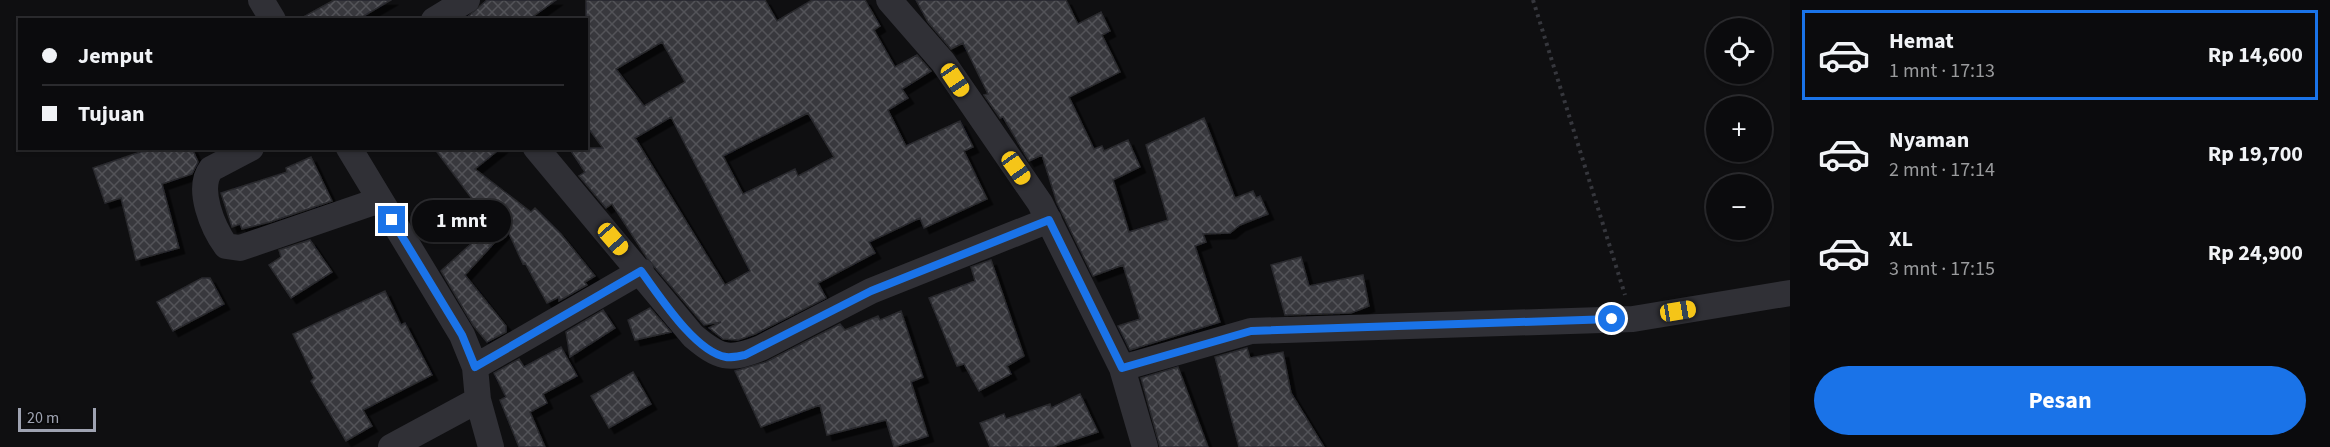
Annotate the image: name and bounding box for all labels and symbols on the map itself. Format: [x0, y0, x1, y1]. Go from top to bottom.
car [937, 60, 973, 100]
car [998, 148, 1034, 188]
callout: 1 mnt [413, 199, 512, 241]
route end [378, 206, 405, 233]
car [594, 220, 632, 258]
car [1659, 299, 1697, 323]
route start [1598, 305, 1625, 332]
scale bar [18, 405, 96, 432]

